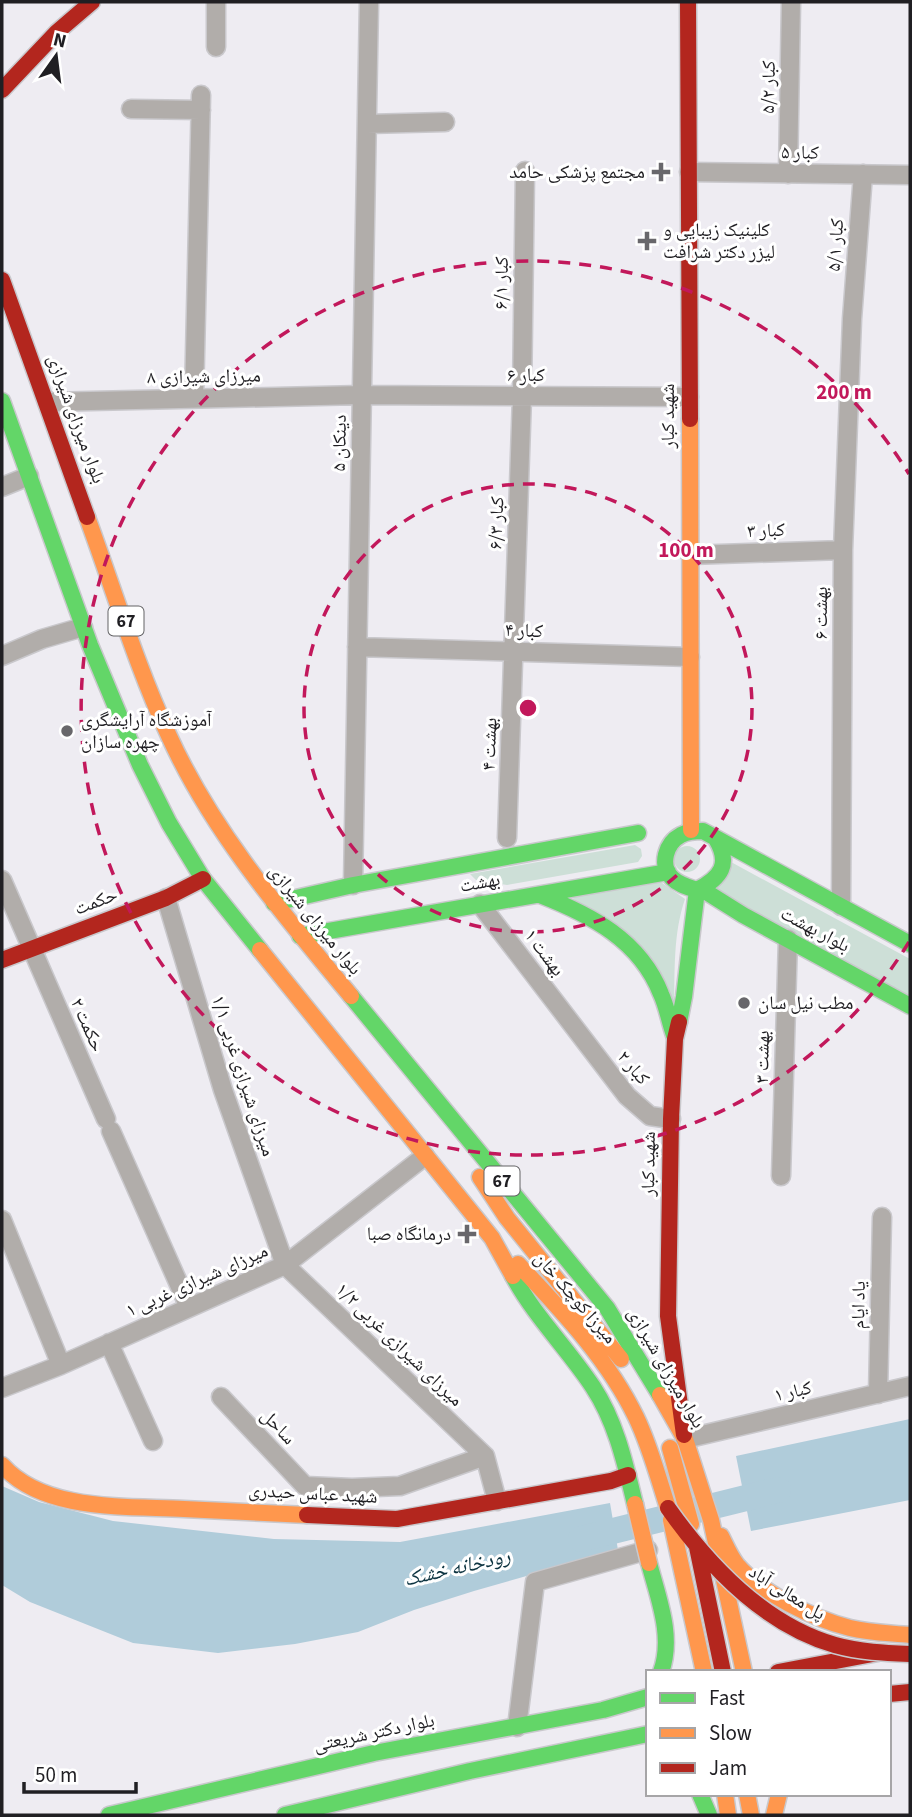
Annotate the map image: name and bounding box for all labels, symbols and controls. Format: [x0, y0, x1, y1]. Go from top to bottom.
north arrow [21, 21, 91, 91]
text: N [50, 26, 69, 56]
street label: ۵/۲ کبار [755, 60, 783, 114]
street label: ۵ کبار [781, 139, 819, 167]
place label: مجتمع پزشکی حامد [509, 159, 645, 186]
marker: مجتمع پزشکی حامد [651, 162, 671, 182]
place label: کلینیک زیبایی و لیزر دکتر شرافت [663, 217, 775, 266]
street label: ۵/۱ کبار [821, 217, 851, 272]
marker: کلینیک زیبایی و لیزر دکتر شرافت [637, 231, 657, 251]
street label: ۶/۱ کبار [488, 256, 516, 310]
street label: بلوار میرزای شیرازی [40, 351, 112, 487]
street label: ۶ کبار [507, 362, 545, 389]
street label: ۸ میرزای شیرازی [147, 363, 261, 391]
text: 200 m [816, 377, 872, 407]
street label: شهید کبار [655, 384, 682, 449]
street label: ۵ دینکان [326, 414, 354, 472]
street label: ۶/۳ کبار [483, 496, 511, 550]
street label: ۳ کبار [747, 517, 786, 545]
text: 100 m [658, 535, 714, 565]
street label: ۶ بهشت [808, 587, 835, 639]
road number: 67 [108, 606, 144, 636]
street label: ۴ کبار [505, 617, 544, 645]
centre of rings [516, 696, 540, 720]
place label: آموزشگاه آرایشگری چهره سازان [81, 707, 213, 756]
street label: ۴ بهشت [476, 717, 504, 771]
marker: آموزشگاه آرایشگری چهره سازان [59, 723, 75, 739]
street label: بلوار میرزای شیرازی [262, 859, 368, 981]
street label: بهشت [458, 866, 502, 900]
street label: حکمت [71, 881, 121, 923]
street label: بلوار بهشت [776, 900, 854, 960]
street label: ۱ بهشت [517, 924, 571, 982]
place label: مطب نیل سان [758, 990, 853, 1017]
street label: ۱/۱ میرزای شیرازی غربی [204, 992, 282, 1160]
street label: ۲ حکمت [63, 994, 111, 1056]
marker: مطب نیل سان [736, 995, 752, 1011]
street label: ۳ بهشت [749, 1030, 777, 1084]
street label: ۲ کبار [610, 1045, 656, 1091]
street label: شهید کبار [635, 1131, 663, 1198]
road number: 67 [484, 1166, 520, 1196]
place label: درمانگاه صبا [367, 1221, 451, 1248]
marker: درمانگاه صبا [457, 1224, 477, 1244]
street label: ۱ میرزای شیرازی غربی [122, 1238, 272, 1324]
street label: میرزا کوچک خان [527, 1246, 623, 1350]
street label: ۱/۲ میرزای شیرازی غربی [329, 1277, 469, 1413]
street label: یاد ایام [845, 1281, 873, 1329]
street label: بلوار میرزای شیرازی [620, 1303, 712, 1433]
street label: ۱ کبار [771, 1375, 815, 1409]
street label: ساحل [254, 1403, 302, 1451]
street label: شهید عباس حیدری [248, 1477, 378, 1511]
water label: رودخانه خشک [401, 1540, 513, 1594]
street label: پل معالی آباد [743, 1559, 831, 1627]
legend [646, 1670, 891, 1796]
text: Fast [709, 1683, 745, 1713]
street label: بلوار دکتر شریعتی [311, 1707, 437, 1759]
text: Slow [709, 1718, 752, 1748]
scale bar [24, 1750, 136, 1794]
text: Jam [709, 1753, 747, 1783]
text: 50 m [35, 1760, 77, 1790]

